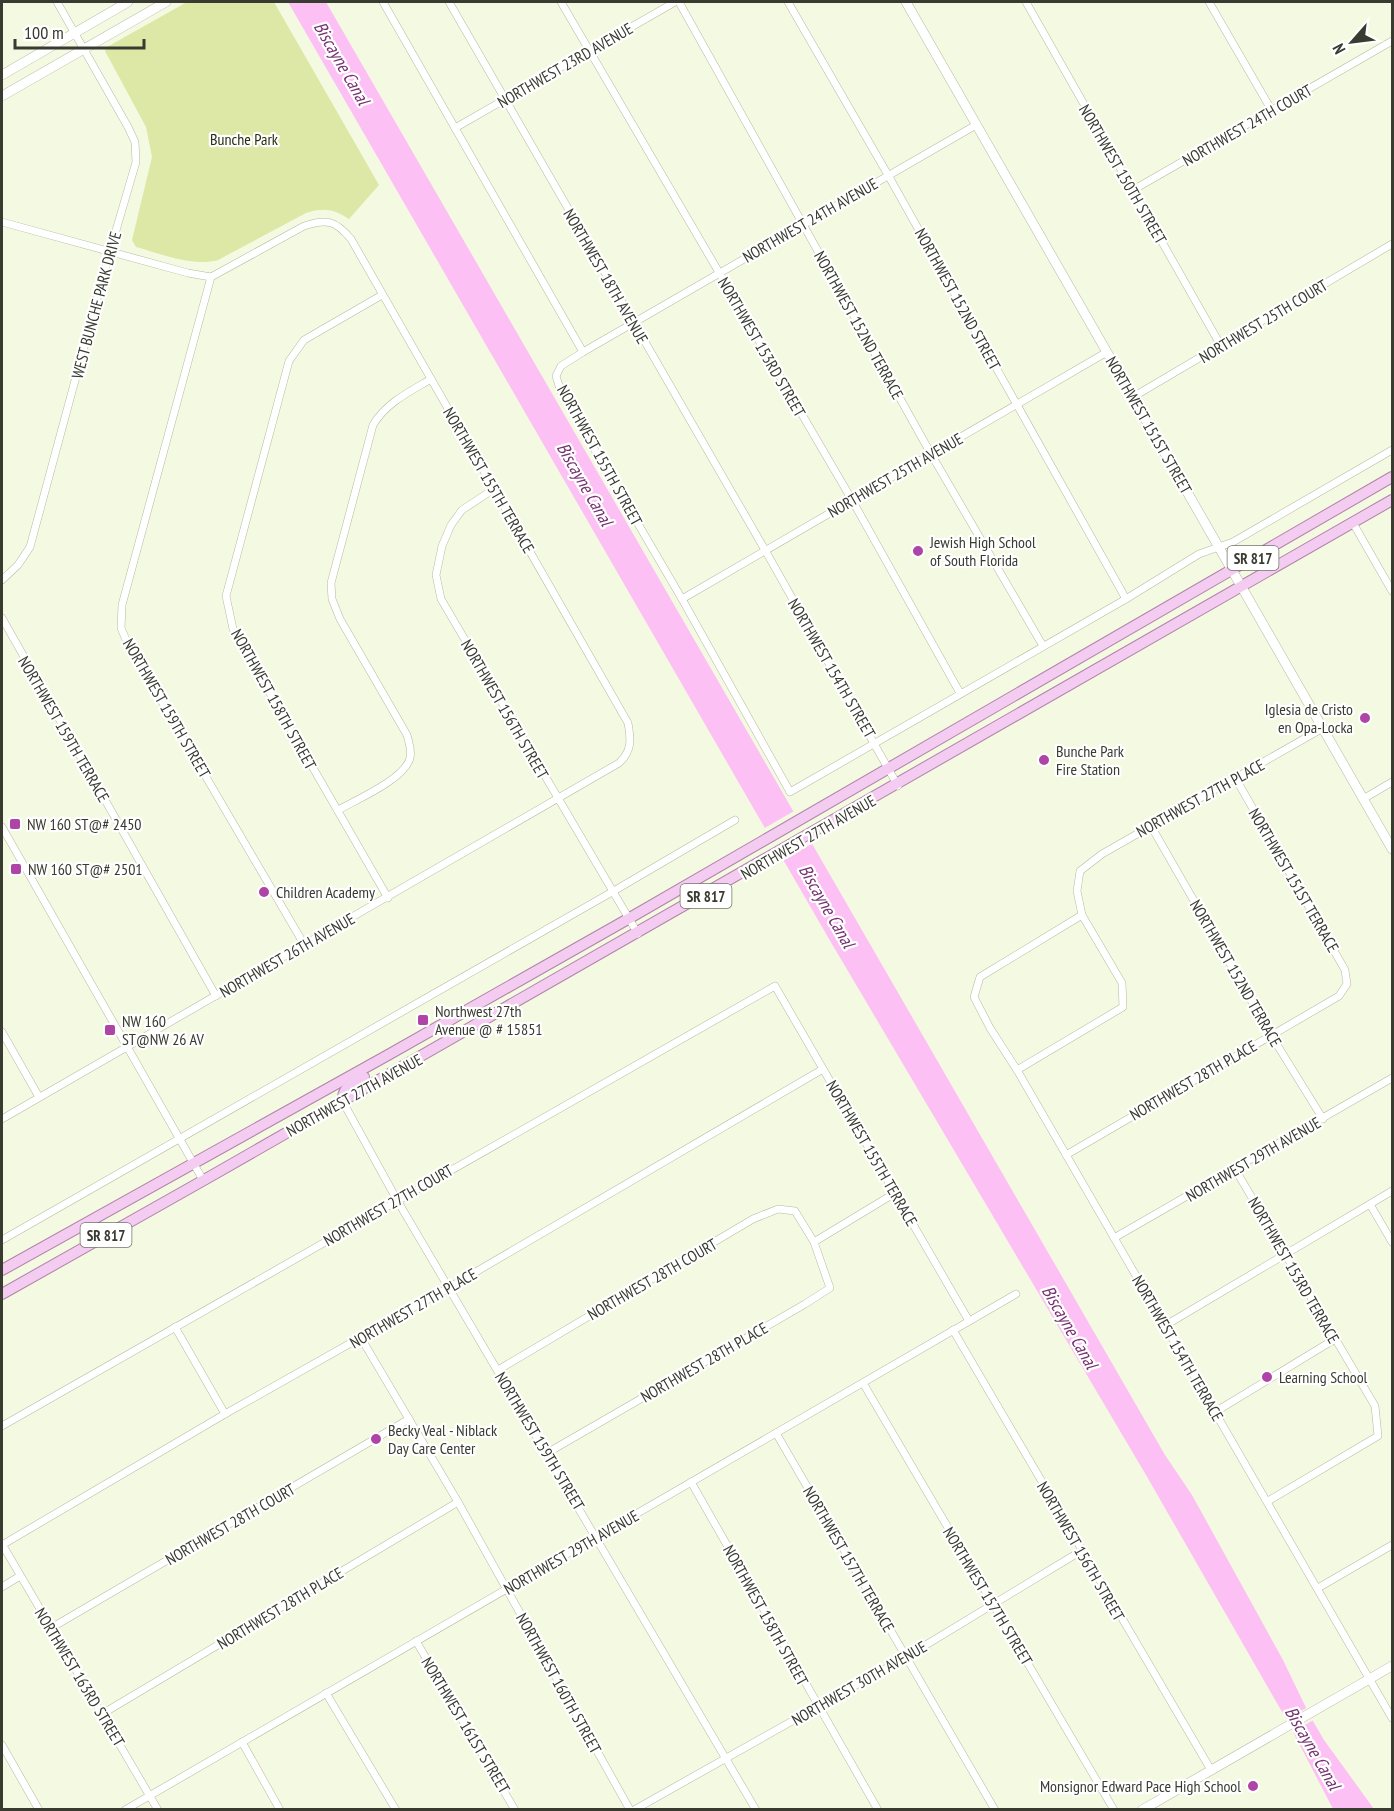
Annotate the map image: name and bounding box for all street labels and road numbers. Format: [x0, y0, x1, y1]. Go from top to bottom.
street label: NORTHWEST 23RD AVENUE [494, 18, 636, 112]
street label: NORTHWEST 24TH COURT [1179, 80, 1315, 170]
street label: NORTHWEST 150TH STREET [1075, 101, 1171, 247]
street label: NORTHWEST 24TH AVENUE [739, 173, 881, 267]
street label: NORTHWEST 18TH AVENUE [559, 205, 653, 347]
street label: NORTHWEST 152ND STREET [911, 225, 1005, 373]
street label: WEST BUNCHE PARK DRIVE [67, 229, 125, 381]
street label: NORTHWEST 152ND TERRACE [810, 247, 908, 403]
street label: NORTHWEST 153RD STREET [714, 274, 810, 420]
street label: NORTHWEST 25TH COURT [1195, 275, 1331, 367]
street label: NORTHWEST 151ST STREET [1101, 353, 1197, 497]
street label: NORTHWEST 155TH STREET [553, 381, 647, 529]
street label: NORTHWEST 155TH TERRACE [439, 403, 539, 557]
street label: NORTHWEST 25TH AVENUE [824, 428, 966, 522]
road number: SR 817 [1228, 546, 1278, 570]
street label: NORTHWEST 154TH STREET [784, 595, 880, 741]
street label: NORTHWEST 158TH STREET [227, 625, 321, 773]
street label: NORTHWEST 159TH STREET [119, 635, 215, 781]
street label: NORTHWEST 156TH STREET [457, 636, 553, 782]
street label: NORTHWEST 159TH TERRACE [14, 652, 114, 806]
street label: NORTHWEST 27TH PLACE [1132, 754, 1268, 842]
street label: NORTHWEST 27TH AVENUE [737, 790, 879, 884]
street label: NORTHWEST 151ST TERRACE [1245, 804, 1343, 956]
road number: SR 817 [680, 884, 732, 908]
street label: NORTHWEST 152ND TERRACE [1186, 896, 1286, 1050]
street label: NORTHWEST 26TH AVENUE [216, 908, 358, 1002]
street label: NORTHWEST 28TH PLACE [1126, 1035, 1260, 1125]
street label: NORTHWEST 27TH AVENUE [282, 1049, 426, 1141]
street label: NORTHWEST 155TH TERRACE [822, 1076, 922, 1230]
street label: NORTHWEST 29TH AVENUE [1182, 1112, 1324, 1206]
street label: NORTHWEST 27TH COURT [320, 1160, 456, 1250]
street label: NORTHWEST 153RD TERRACE [1244, 1193, 1344, 1347]
road number: SR 817 [80, 1223, 132, 1247]
street label: NORTHWEST 28TH COURT [584, 1234, 720, 1324]
street label: NORTHWEST 27TH PLACE [346, 1263, 480, 1353]
street label: NORTHWEST 154TH TERRACE [1128, 1271, 1228, 1425]
street label: NORTHWEST 28TH PLACE [637, 1317, 771, 1407]
street label: NORTHWEST 159TH STREET [491, 1368, 589, 1514]
street label: NORTHWEST 156TH STREET [1033, 1478, 1129, 1624]
street label: NORTHWEST 28TH COURT [162, 1479, 298, 1569]
street label: NORTHWEST 157TH TERRACE [799, 1482, 899, 1636]
street label: NORTHWEST 29TH AVENUE [500, 1505, 642, 1599]
street label: NORTHWEST 157TH STREET [939, 1523, 1037, 1669]
street label: NORTHWEST 158TH STREET [719, 1541, 813, 1689]
street label: NORTHWEST 28TH PLACE [213, 1562, 347, 1654]
street label: NORTHWEST 163RD STREET [31, 1604, 129, 1750]
street label: NORTHWEST 160TH STREET [512, 1609, 606, 1757]
street label: NORTHWEST 30TH AVENUE [788, 1636, 930, 1730]
street label: NORTHWEST 161ST STREET [417, 1653, 515, 1797]

